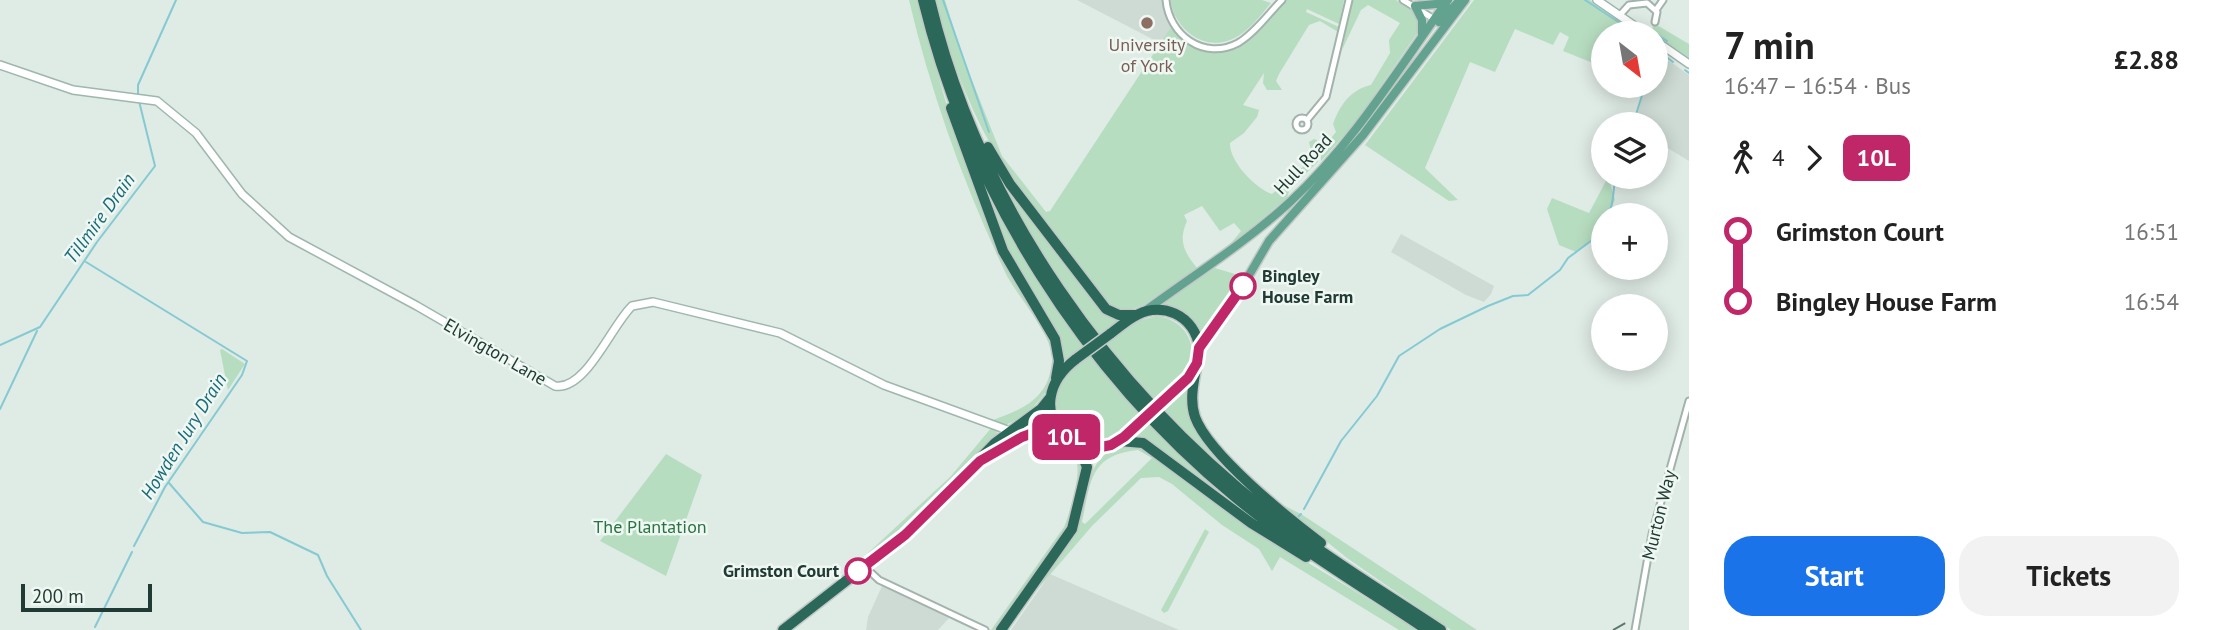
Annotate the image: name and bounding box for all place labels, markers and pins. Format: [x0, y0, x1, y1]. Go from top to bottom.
marker: University of York [1139, 15, 1155, 31]
place label: University of York [1108, 33, 1186, 77]
place label: Bingley House Farm [1262, 264, 1353, 308]
marker: Bingley House Farm [1230, 273, 1256, 299]
marker: Grimston Court [845, 558, 871, 584]
place label: Grimston Court [723, 559, 840, 582]

